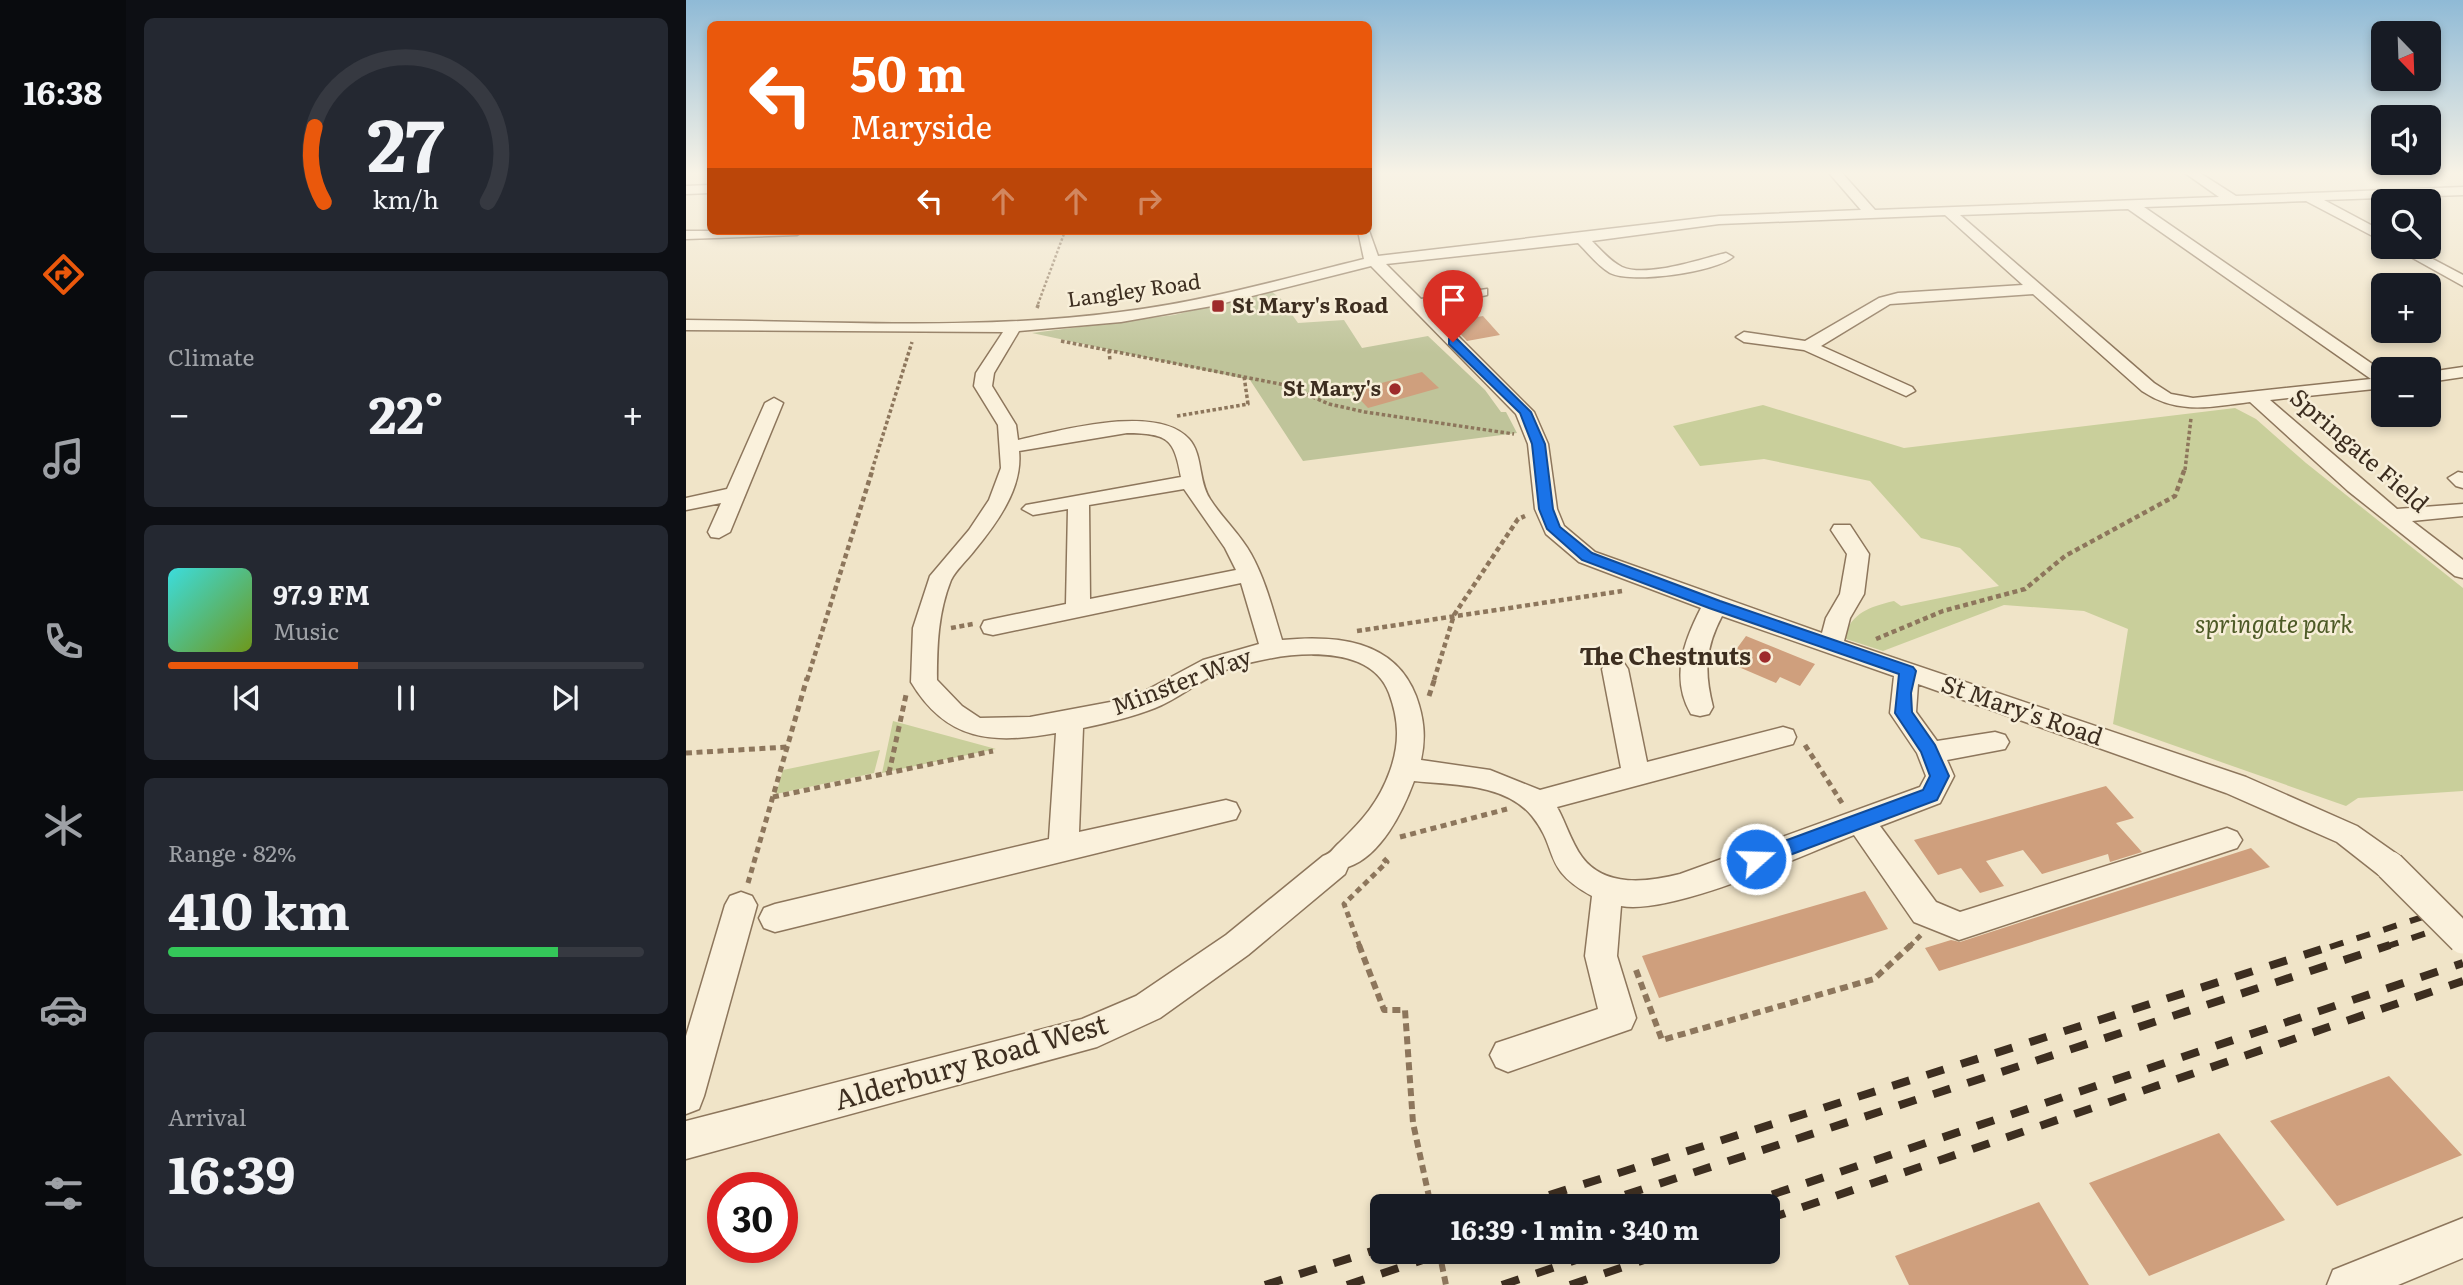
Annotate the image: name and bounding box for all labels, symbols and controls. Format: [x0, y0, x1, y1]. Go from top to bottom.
north arrow [2371, 21, 2441, 91]
map controls [2371, 21, 2441, 427]
text: 50 m [850, 34, 966, 107]
icon: left [735, 49, 826, 140]
text: 16:38 [24, 67, 102, 115]
text: 27 [367, 86, 445, 194]
text: Maryside [850, 101, 992, 149]
button: sound [2371, 105, 2441, 175]
text: km/h [373, 180, 439, 217]
icon: left [911, 182, 949, 220]
icon: ahead [984, 182, 1022, 220]
icon: ahead [1057, 182, 1095, 220]
icon: right [1130, 182, 1168, 220]
button: search [2371, 189, 2441, 259]
icon: directions [39, 250, 88, 299]
street label: Langley Road [1065, 264, 1203, 313]
pin [1423, 270, 1483, 342]
button: + [2371, 273, 2441, 343]
icon: arrive [1434, 281, 1472, 319]
place label: St Mary's Road [1232, 288, 1388, 319]
marker: St Mary's Road [1210, 298, 1226, 314]
text: Climate [168, 339, 254, 373]
button: − [2371, 357, 2441, 427]
place label: St Mary's [1283, 371, 1381, 402]
text: 22° [368, 373, 444, 450]
street label: Springate Field [2284, 379, 2438, 519]
marker: St Mary's [1387, 381, 1403, 397]
text: − [168, 383, 190, 440]
text: + [622, 383, 644, 440]
icon: music [39, 434, 88, 483]
text: 97.9 FM [273, 574, 370, 613]
park label: springate park [2195, 605, 2354, 640]
text: Music [273, 613, 339, 647]
icon: phone [39, 617, 88, 666]
street label: Minster Way [1106, 637, 1256, 722]
place label: The Chestnuts [1579, 637, 1751, 672]
marker: The Chestnuts [1757, 649, 1773, 665]
street label: St Mary's Road [1937, 665, 2109, 753]
icon: previous [228, 679, 266, 717]
icon: pause [387, 679, 425, 717]
icon: next [546, 679, 584, 717]
icon: climate [39, 801, 88, 850]
position arrow [1719, 822, 1793, 896]
text: Range · 82% [168, 835, 296, 869]
text: 410 km [168, 869, 350, 946]
icon: car [39, 985, 88, 1034]
street label: Alderbury Road West [829, 1001, 1113, 1119]
text: Arrival [168, 1099, 247, 1133]
text: 16:39 [168, 1133, 295, 1210]
icon: filters [39, 1169, 88, 1218]
speed limit sign: 30 [707, 1172, 798, 1263]
text: 16:39 · 1 min · 340 m [1451, 1209, 1699, 1248]

